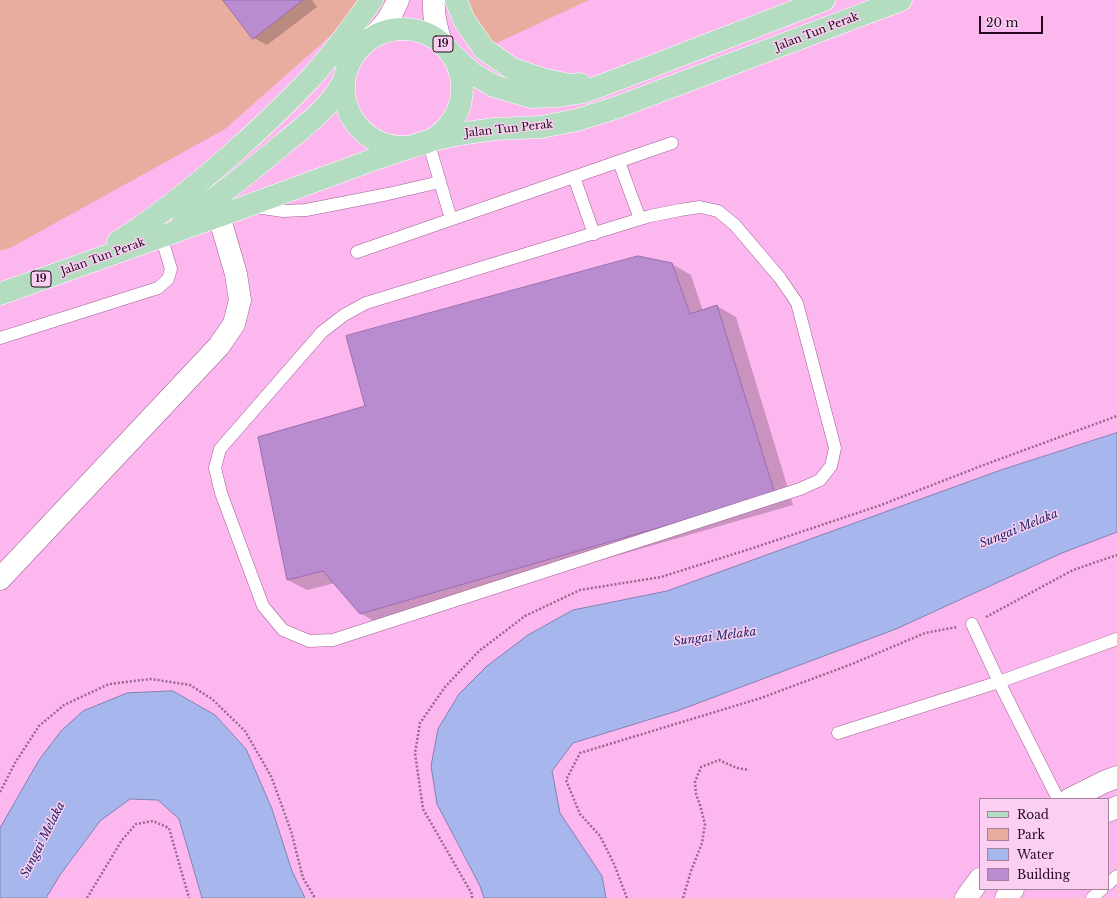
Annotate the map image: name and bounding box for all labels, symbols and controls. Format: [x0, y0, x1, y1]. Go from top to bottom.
scale bar [981, 8, 1045, 34]
street label: Jalan Tun Perak [773, 10, 861, 54]
text: 20 m [986, 15, 1018, 30]
road number: 19 [433, 36, 453, 52]
street label: Jalan Tun Perak [464, 118, 554, 140]
street label: Jalan Tun Perak [59, 236, 147, 278]
road number: 19 [31, 271, 51, 287]
water label: Sungai Melaka [978, 507, 1060, 551]
water label: Sungai Melaka [673, 625, 757, 649]
legend [979, 798, 1109, 890]
water label: Sungai Melaka [18, 800, 68, 880]
text: Road [1017, 807, 1049, 822]
text: Park [1017, 827, 1045, 842]
text: Water [1017, 847, 1054, 862]
text: Building [1017, 867, 1070, 882]

